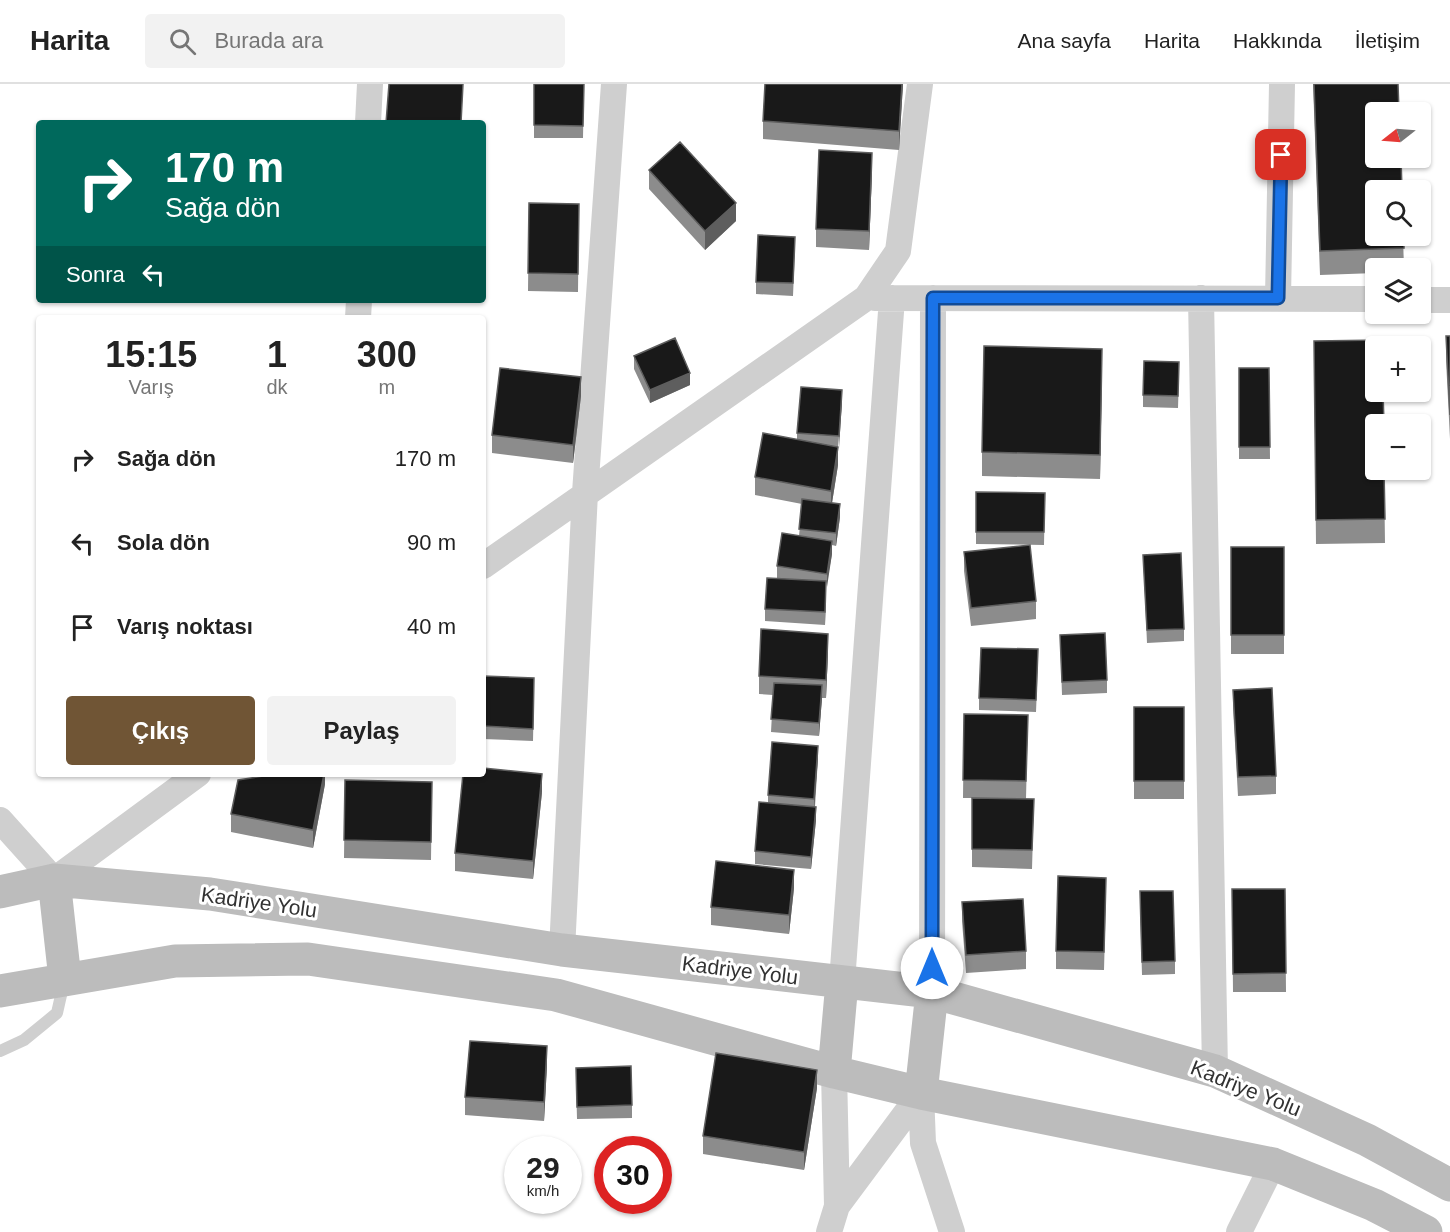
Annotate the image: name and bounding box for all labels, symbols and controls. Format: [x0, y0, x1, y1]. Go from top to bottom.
search box [145, 14, 565, 68]
text: Harita [30, 25, 109, 56]
icon: search [166, 25, 199, 58]
text: Burada ara [214, 28, 323, 53]
text: Ana sayfa [1018, 29, 1111, 52]
text: Harita [1144, 29, 1200, 52]
text: Hakkında [1233, 29, 1322, 52]
text: İletişim [1355, 29, 1420, 52]
north arrow [1365, 102, 1431, 168]
map controls [1365, 102, 1431, 480]
pin [1255, 129, 1306, 180]
icon: arrive [1264, 138, 1297, 171]
icon: right [66, 144, 144, 222]
text: 170 m [165, 144, 284, 191]
button: search [1365, 180, 1431, 246]
text: Sağa dön [165, 193, 281, 223]
icon: left [137, 258, 170, 291]
button: layers [1365, 258, 1431, 324]
text: Sonra [66, 262, 125, 287]
text: 15:15 [105, 334, 197, 375]
text: 1 [267, 334, 287, 375]
text: 300 [357, 334, 417, 375]
button: + [1365, 336, 1431, 402]
text: Varış [129, 376, 174, 398]
text: dk [266, 376, 288, 398]
text: m [378, 376, 395, 398]
button: − [1365, 414, 1431, 480]
icon: right [66, 443, 99, 476]
text: Sağa dön [117, 446, 216, 471]
text: 170 m [395, 446, 456, 471]
icon: left [66, 527, 99, 560]
text: Sola dön [117, 530, 210, 555]
text: 90 m [407, 530, 456, 555]
icon: arrive [66, 611, 99, 644]
text: Varış noktası [117, 614, 253, 639]
text: 40 m [407, 614, 456, 639]
button: Çıkış [66, 696, 255, 765]
button: Paylaş [267, 696, 456, 765]
street label: Kadriye Yolu [200, 882, 318, 922]
position arrow [900, 936, 964, 1000]
street label: Kadriye Yolu [681, 951, 799, 989]
street label: Kadriye Yolu [1188, 1055, 1304, 1121]
speed limit sign: 30 [594, 1136, 672, 1214]
text: 29 [526, 1151, 560, 1184]
text: km/h [527, 1182, 559, 1199]

